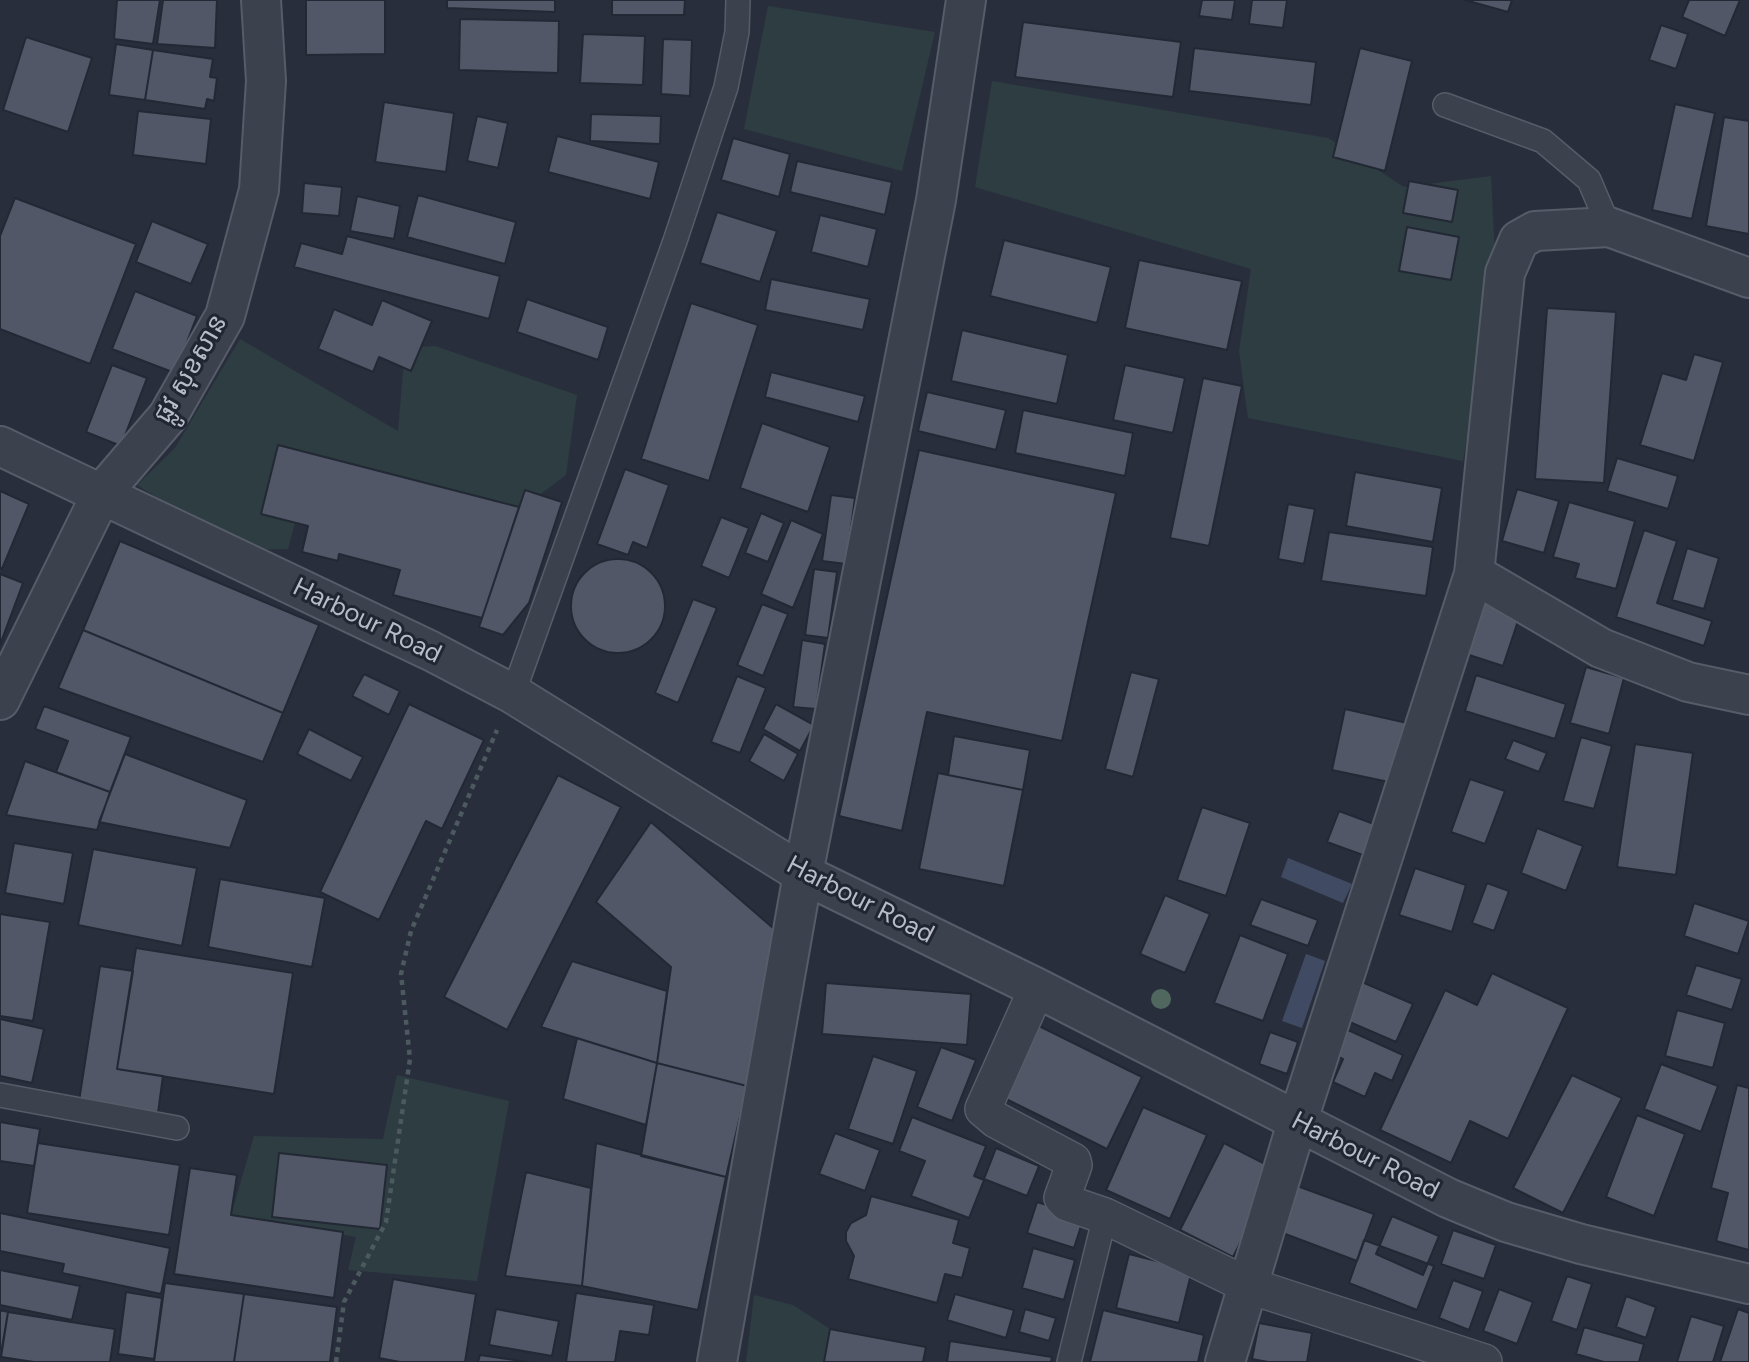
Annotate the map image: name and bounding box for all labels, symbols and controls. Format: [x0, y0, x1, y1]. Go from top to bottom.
street label: ផ្លូវ សុខសាន [147, 309, 235, 429]
street label: Harbour Road [288, 572, 446, 670]
street label: Harbour Road [781, 849, 939, 951]
street label: Harbour Road [1286, 1105, 1444, 1207]

